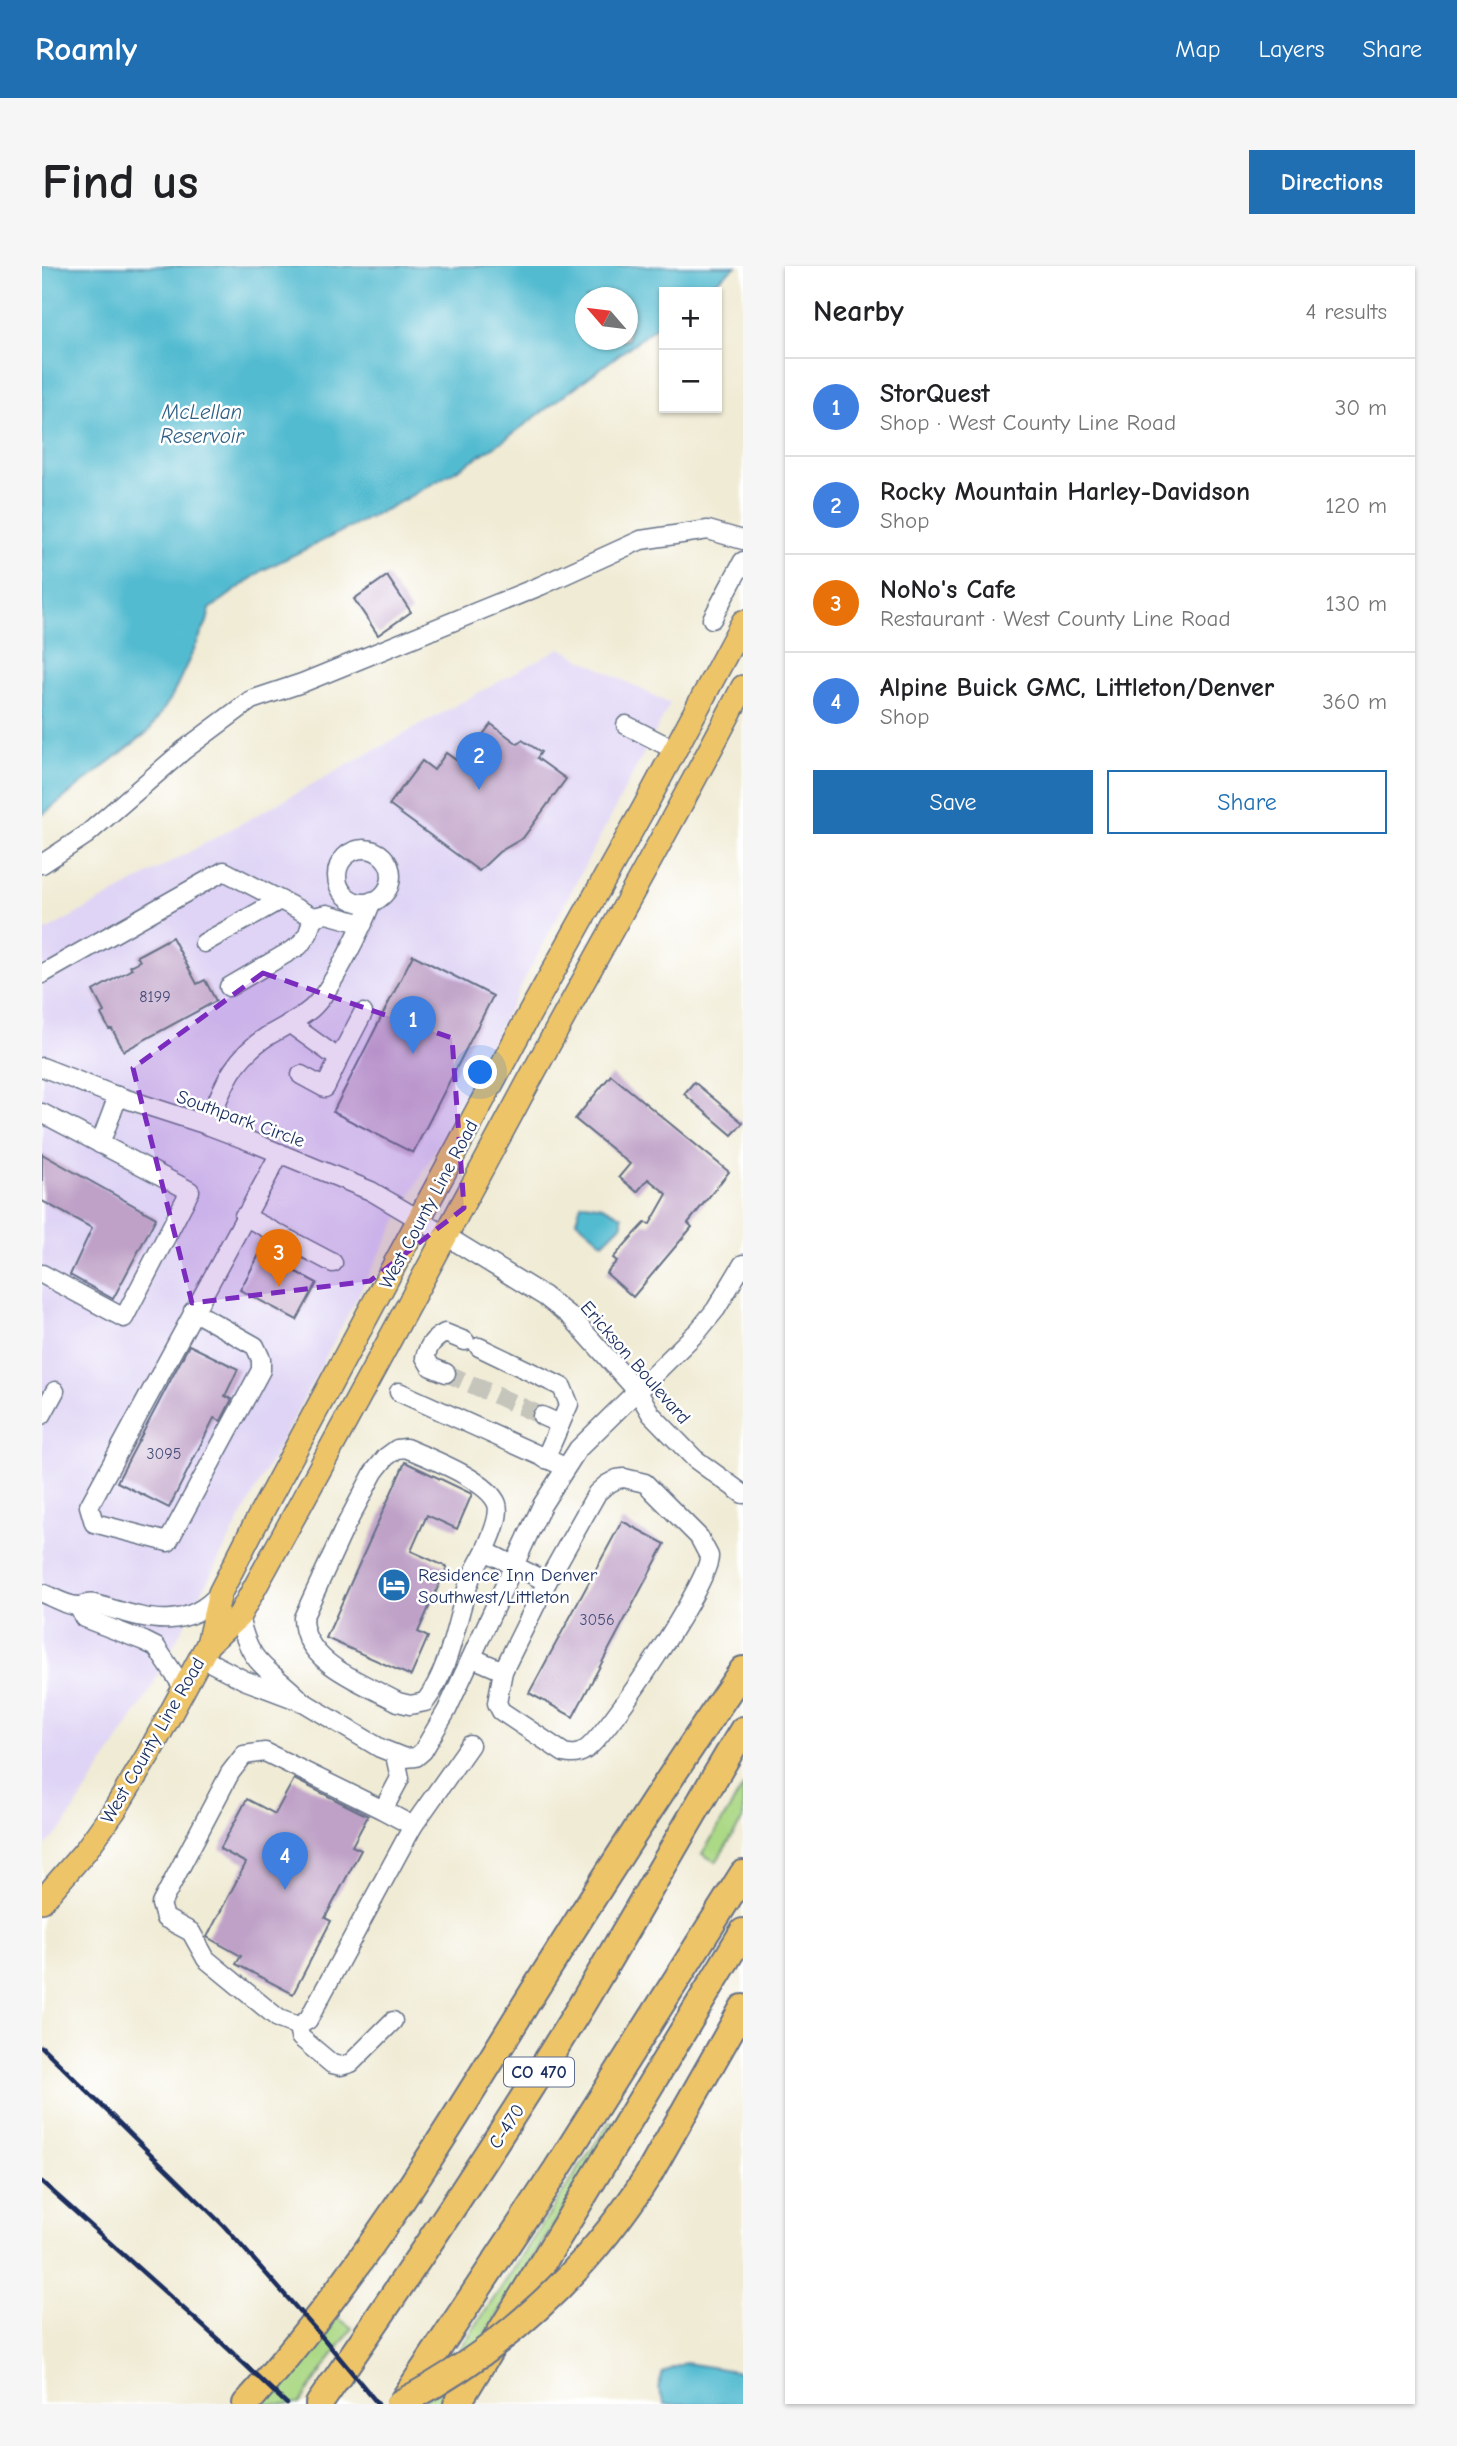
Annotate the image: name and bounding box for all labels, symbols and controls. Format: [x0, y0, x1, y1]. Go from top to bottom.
text: Roamly [35, 30, 137, 68]
text: Map [1175, 35, 1221, 63]
text: Layers [1259, 35, 1324, 63]
text: Share [1362, 35, 1422, 63]
button: Directions [1249, 150, 1415, 214]
text: Find us [42, 154, 198, 210]
north arrow [575, 287, 638, 350]
map controls [659, 287, 722, 413]
button: + [659, 287, 722, 350]
text: Nearby [813, 294, 904, 329]
text: 4 results [1305, 298, 1387, 325]
button: − [659, 350, 722, 413]
text: StorQuest [880, 379, 990, 409]
text: 1 [831, 394, 841, 421]
text: 30 m [1335, 394, 1387, 421]
water label: McLellan Reservoir [160, 400, 245, 448]
text: Shop · West County Line Road [880, 409, 1176, 436]
text: Rocky Mountain Harley-Davidson [880, 477, 1250, 507]
text: 2 [830, 492, 842, 519]
text: 120 m [1325, 492, 1387, 519]
text: Shop [880, 507, 929, 534]
text: NoNo's Cafe [880, 575, 1016, 605]
text: 3 [830, 590, 842, 617]
text: 130 m [1326, 590, 1387, 617]
text: Restaurant · West County Line Road [880, 605, 1231, 632]
text: Alpine Buick GMC, Littleton/Denver [880, 673, 1274, 703]
text: 4 [831, 688, 841, 715]
text: 360 m [1322, 688, 1387, 715]
text: Shop [880, 703, 929, 730]
pin: 2 [456, 732, 502, 790]
button: Save [813, 770, 1093, 834]
button: Share [1107, 770, 1387, 834]
house number: 8199 [139, 988, 171, 1006]
pin: 1 [390, 996, 436, 1054]
your location [463, 1055, 497, 1089]
street label: Southpark Circle [174, 1086, 308, 1152]
street label: West County Line Road [375, 1116, 483, 1293]
pin: 3 [256, 1229, 302, 1287]
street label: Erickson Boulevard [576, 1297, 695, 1429]
house number: 3095 [146, 1445, 182, 1463]
place label: Residence Inn Denver Southwest/Littleton [418, 1564, 598, 1608]
hotel icon: Residence Inn Denver Southwest/Littleton [375, 1566, 413, 1604]
house number: 3056 [579, 1611, 615, 1629]
street label: West County Line Road [96, 1654, 209, 1827]
pin: 4 [262, 1832, 308, 1890]
road number: CO 470 [504, 2058, 574, 2086]
street label: C-470 [484, 2100, 529, 2153]

